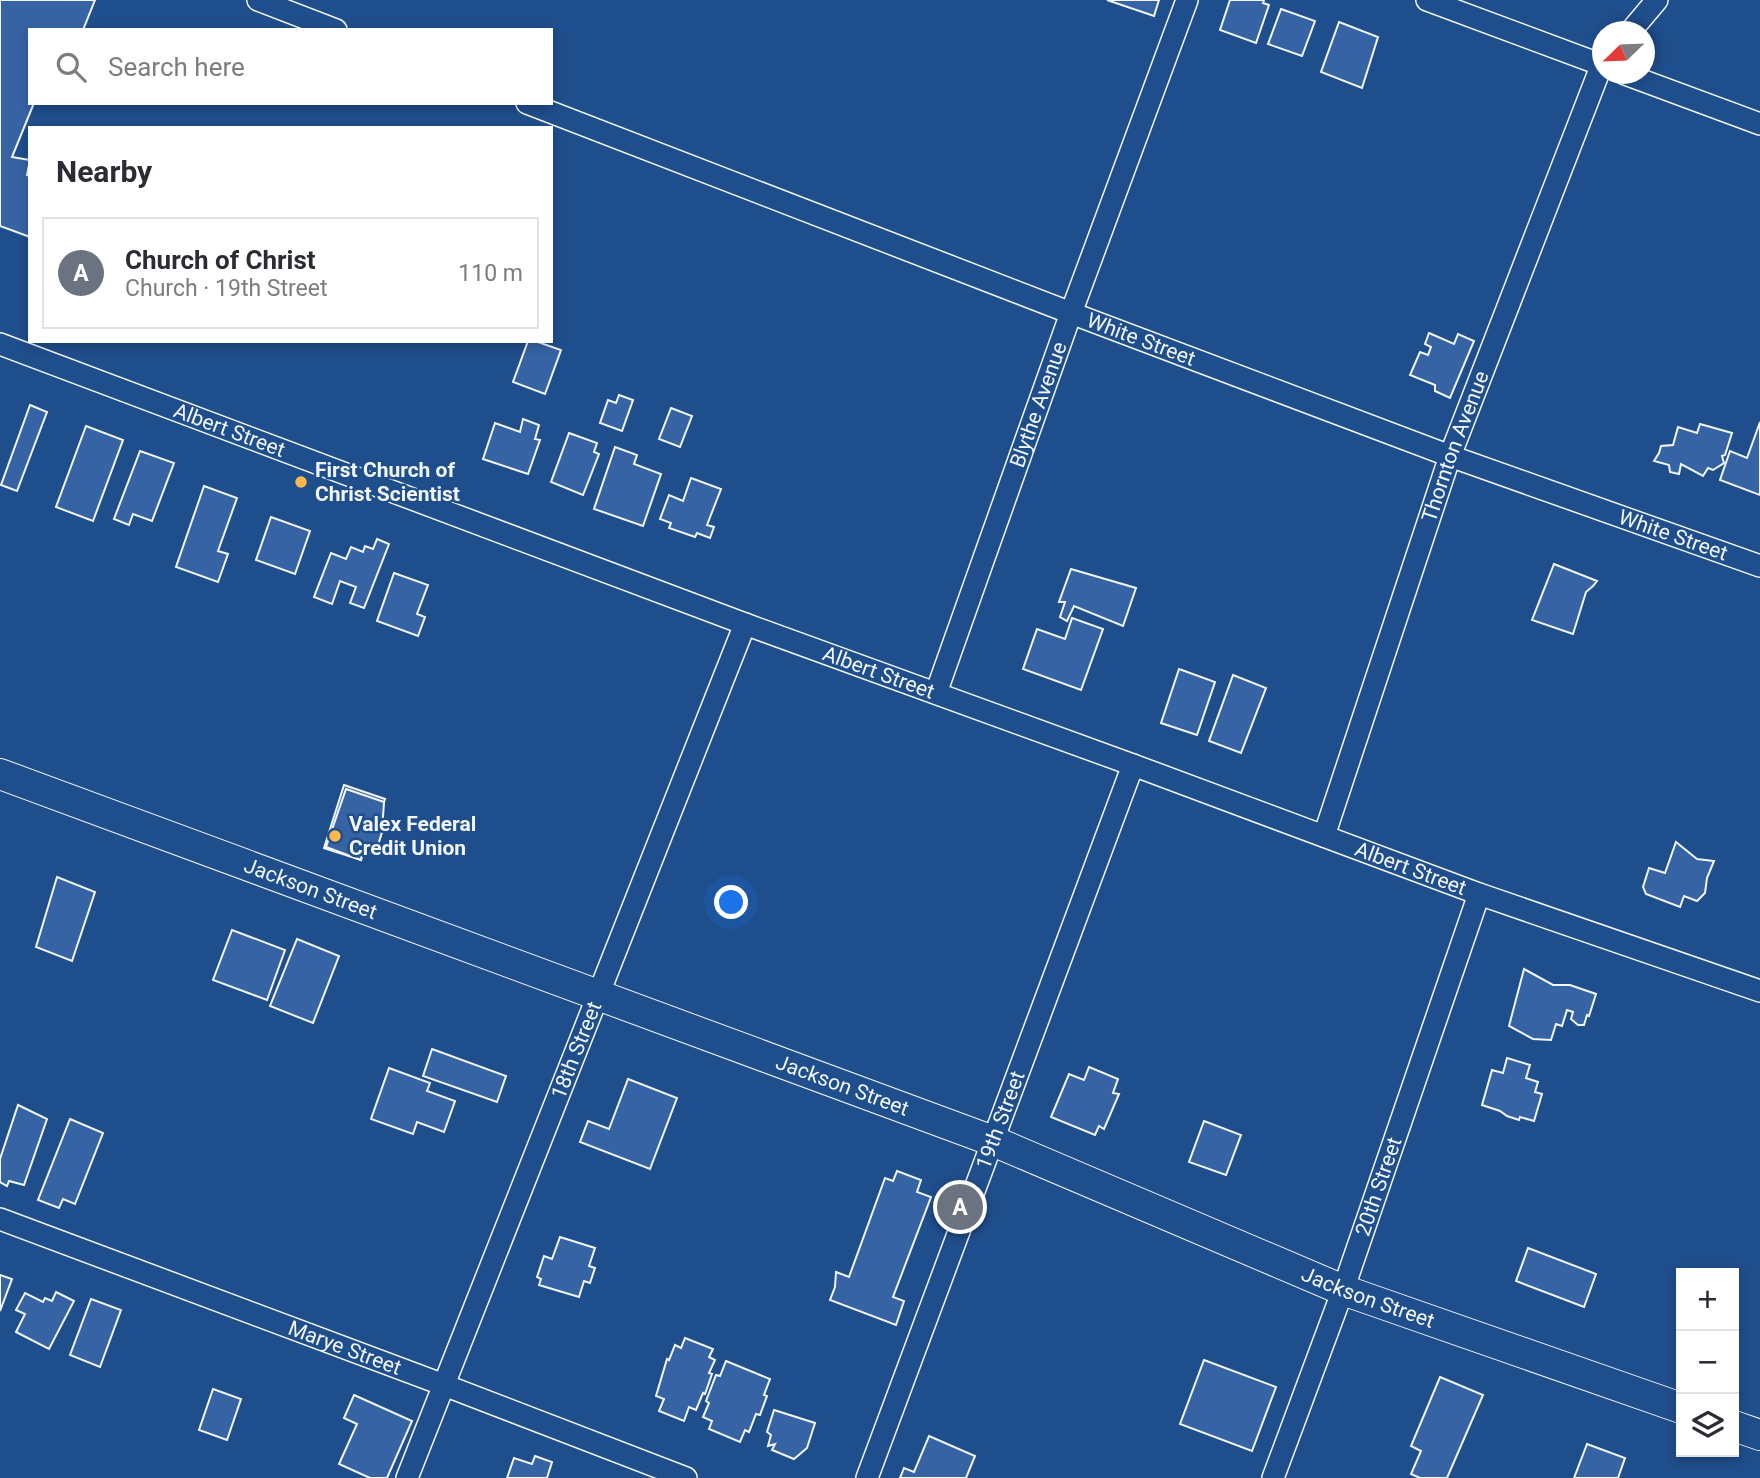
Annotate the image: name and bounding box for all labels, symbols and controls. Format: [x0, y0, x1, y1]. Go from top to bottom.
north arrow [1592, 21, 1655, 84]
search box [28, 28, 553, 105]
icon: search [52, 48, 90, 86]
text: Search here [108, 52, 245, 82]
text: Nearby [56, 154, 152, 189]
text: Church of Christ [125, 245, 316, 275]
text: A [73, 260, 89, 287]
text: 110 m [458, 260, 523, 287]
text: Church · 19th Street [125, 275, 327, 302]
street label: White Street [1083, 308, 1199, 371]
street label: Blythe Avenue [1005, 339, 1072, 471]
street label: Thornton Avenue [1417, 368, 1494, 525]
street label: Albert Street [170, 398, 288, 462]
place label: First Church of Christ Scientist [315, 458, 460, 506]
marker: First Church of Christ Scientist [293, 474, 309, 490]
street label: White Street [1615, 505, 1731, 566]
street label: Albert Street [820, 641, 938, 704]
place label: Valex Federal Credit Union [349, 812, 476, 860]
marker: Valex Federal Credit Union [327, 828, 343, 844]
street label: Albert Street [1352, 837, 1470, 900]
street label: Jackson Street [241, 853, 380, 924]
your location [714, 885, 748, 919]
street label: 18th Street [546, 998, 606, 1102]
street label: Jackson Street [773, 1050, 912, 1121]
street label: 19th Street [971, 1068, 1030, 1172]
street label: 20th Street [1351, 1134, 1407, 1239]
pin: A [937, 1181, 983, 1233]
street label: Jackson Street [1298, 1262, 1438, 1333]
map controls [1676, 1268, 1739, 1457]
button: + [1676, 1268, 1739, 1331]
street label: Marye Street [285, 1316, 405, 1380]
button: − [1676, 1331, 1739, 1394]
button: layers [1676, 1394, 1739, 1457]

